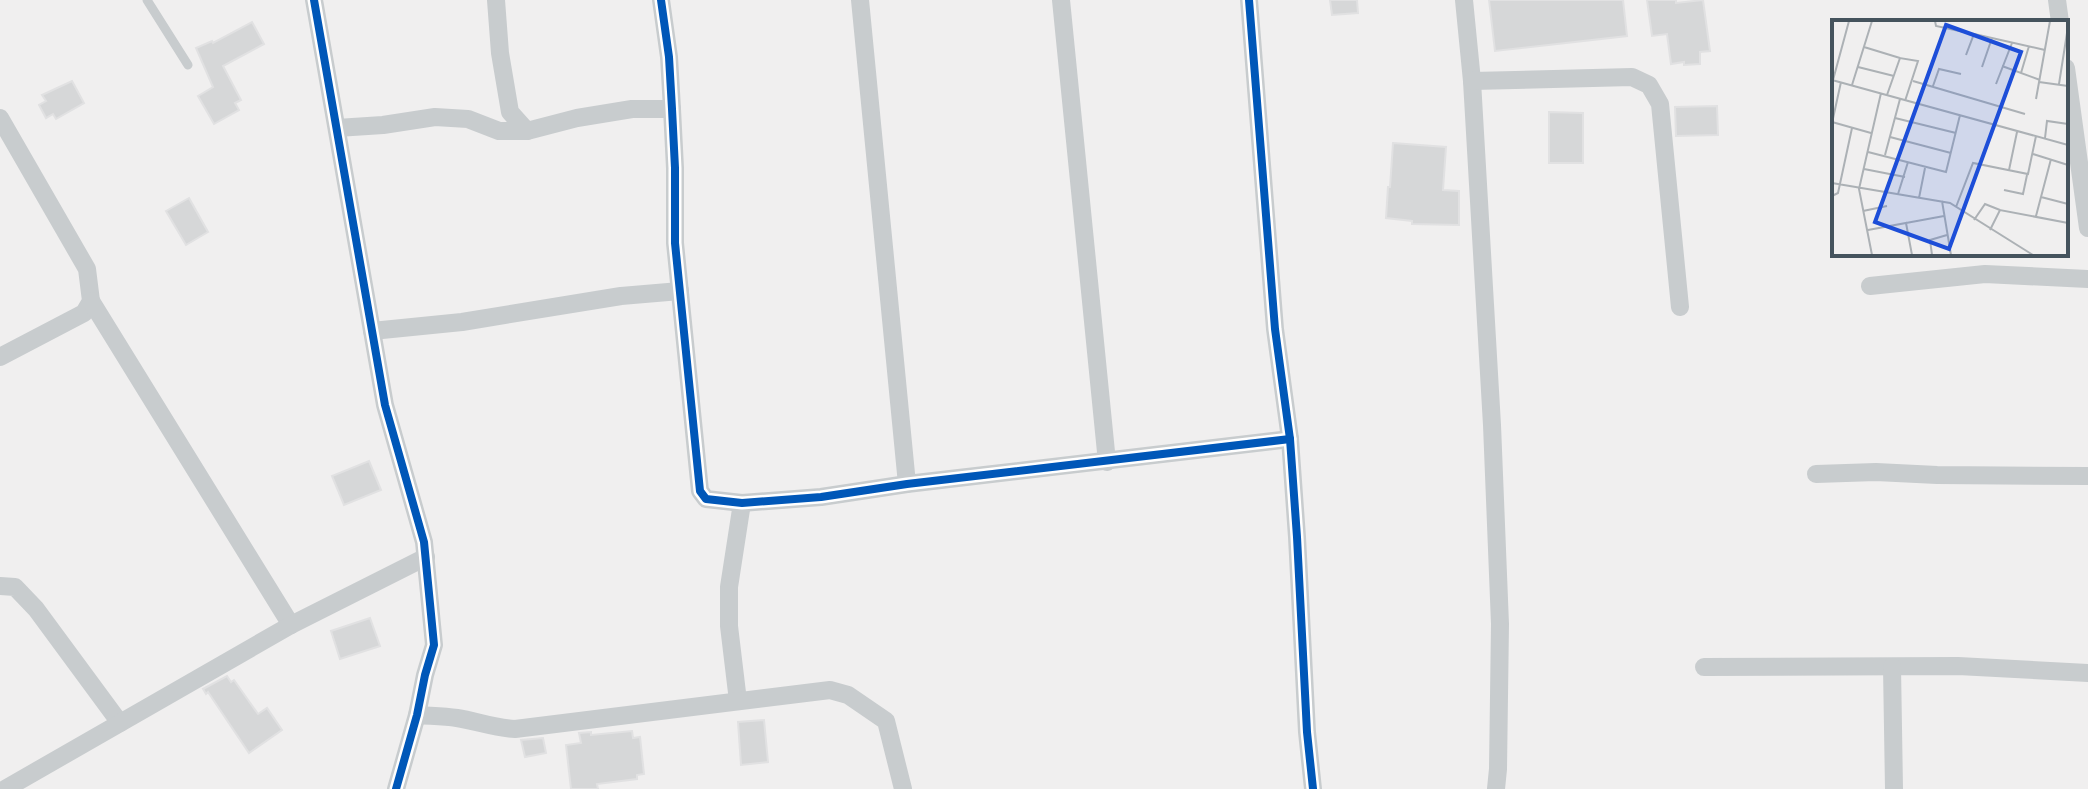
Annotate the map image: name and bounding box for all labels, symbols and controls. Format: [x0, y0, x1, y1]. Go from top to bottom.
inset map [1832, 20, 2068, 256]

